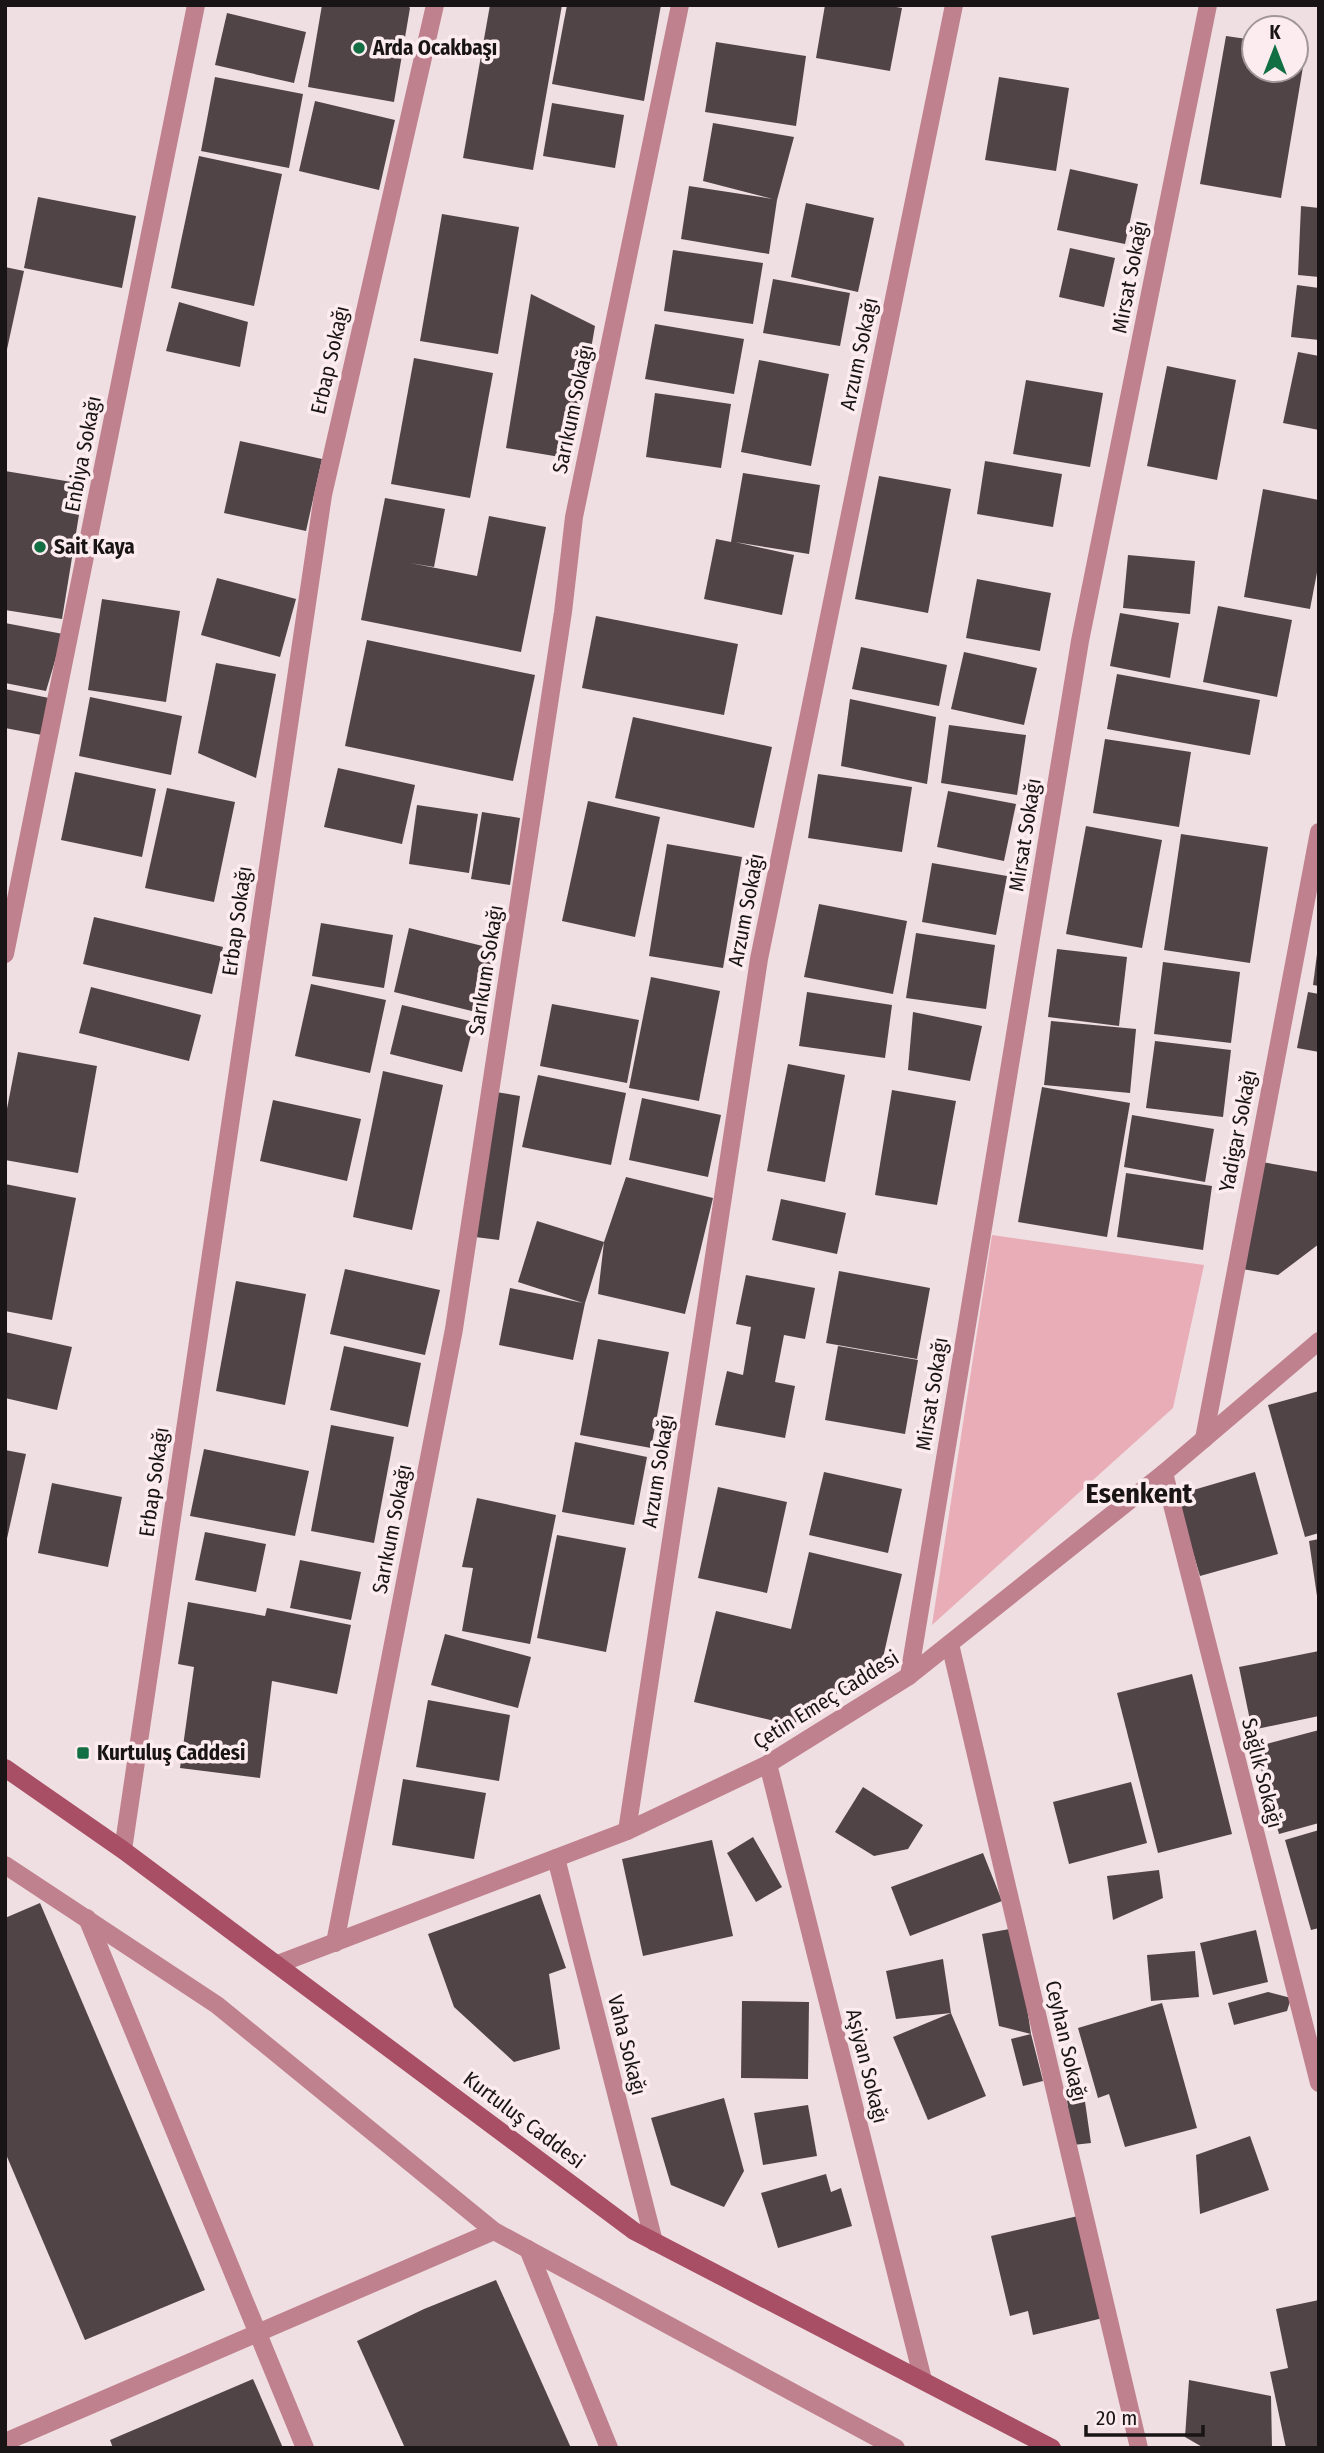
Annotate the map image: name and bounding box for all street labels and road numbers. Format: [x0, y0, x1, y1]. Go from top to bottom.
street label: Mirsat Sokağı [1106, 218, 1154, 336]
street label: Arzum Sokağı [834, 295, 884, 413]
street label: Erbap Sokağı [305, 303, 355, 417]
street label: Sarıkum Sokağı [547, 342, 599, 476]
street label: Enbiya Sokağı [59, 394, 107, 514]
street label: Mirsat Sokağı [1003, 776, 1047, 894]
street label: Arzum Sokağı [722, 851, 770, 969]
street label: Erbap Sokağı [216, 864, 258, 978]
street label: Sarıkum Sokağı [463, 903, 509, 1037]
street label: Yadigar Sokağı [1213, 1068, 1263, 1194]
street label: Mirsat Sokağı [910, 1335, 954, 1453]
street label: Arzum Sokağı [636, 1412, 680, 1530]
street label: Erbap Sokağı [133, 1425, 175, 1539]
street label: Sarıkum Sokağı [367, 1462, 417, 1596]
street label: Çetin Emeç Caddesi [748, 1645, 904, 1755]
street label: Sağlık Sokağı [1236, 1715, 1288, 1831]
street label: Ceyhan Sokağı [1039, 1978, 1093, 2104]
street label: Vaha Sokağı [602, 1992, 652, 2098]
street label: Aşiyan Sokağı [840, 2006, 894, 2126]
street label: Kurtuluş Caddesi [458, 2066, 590, 2174]

